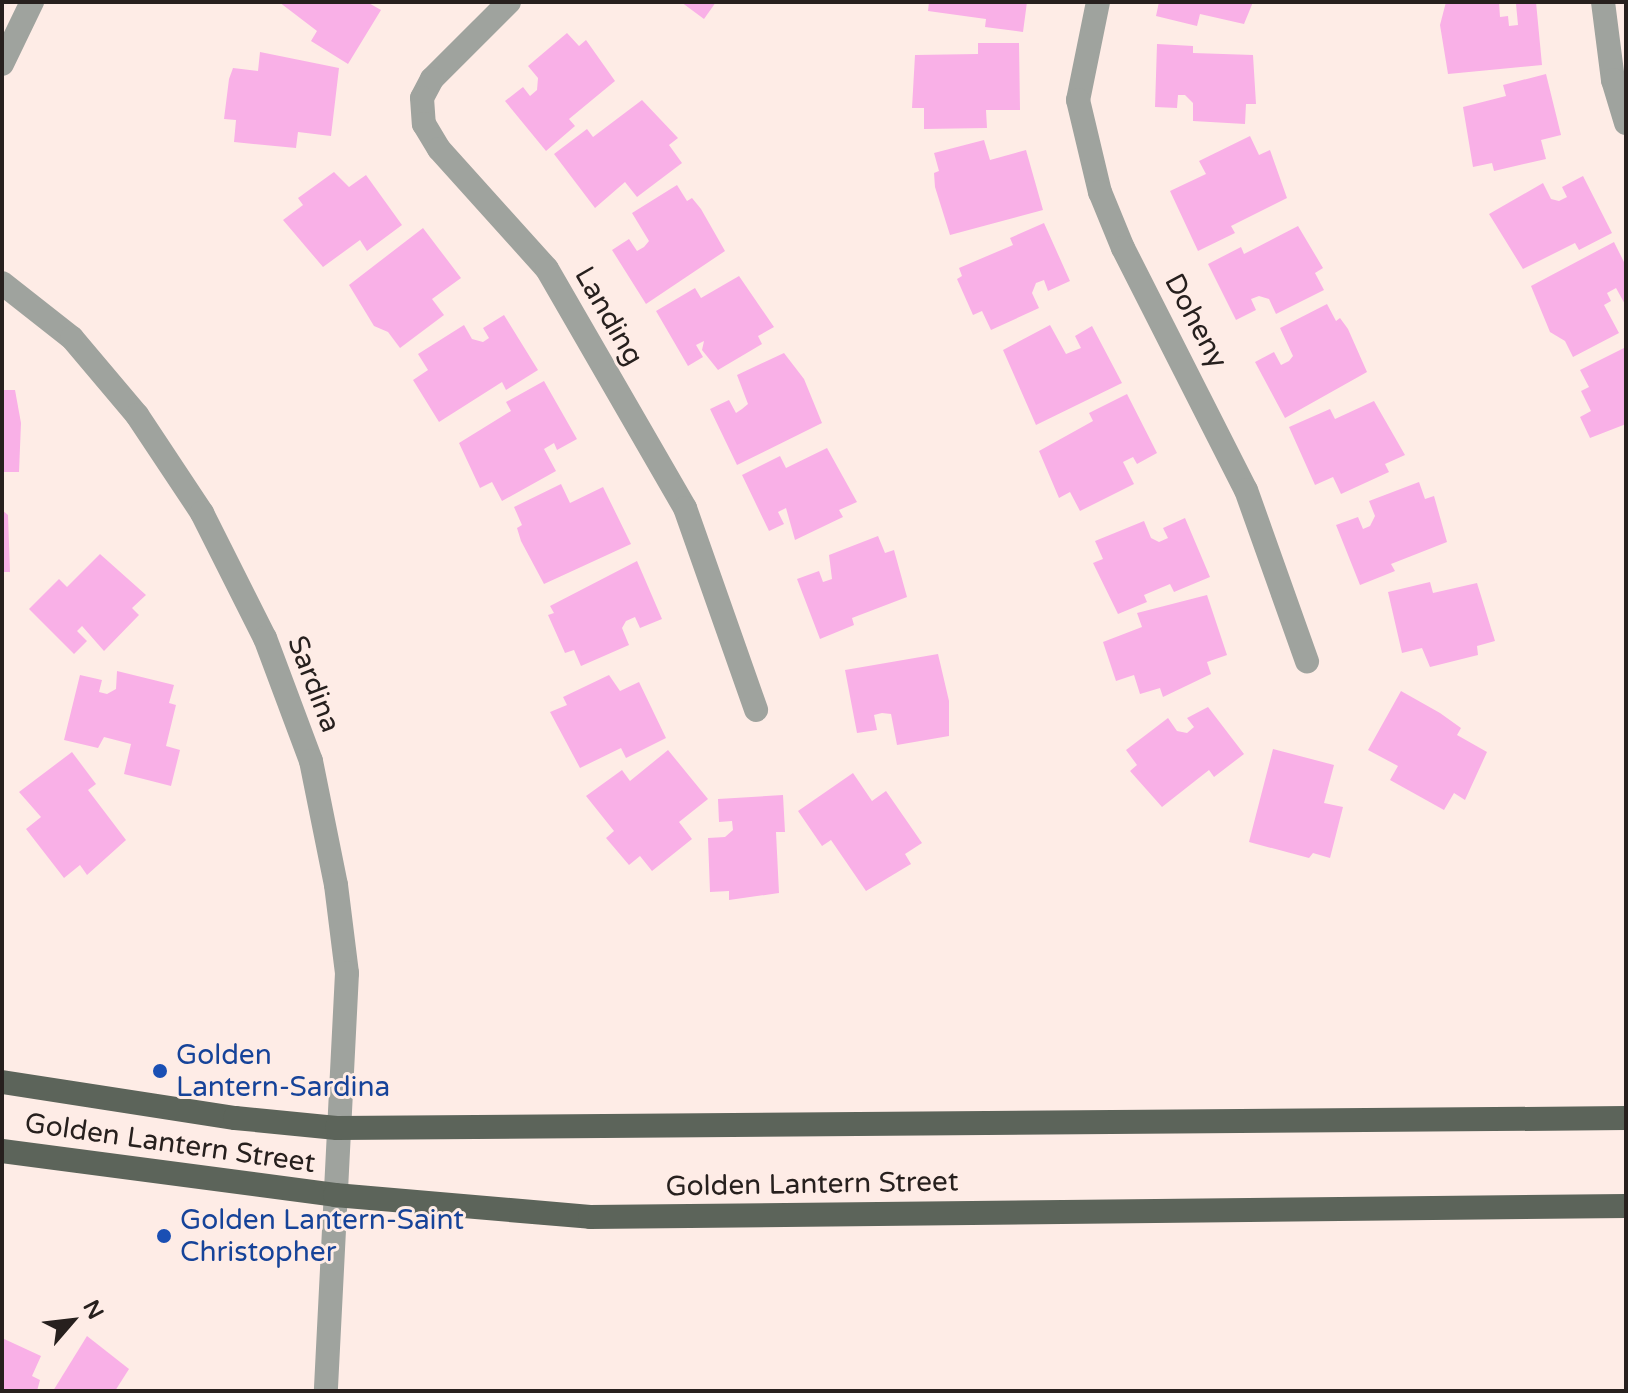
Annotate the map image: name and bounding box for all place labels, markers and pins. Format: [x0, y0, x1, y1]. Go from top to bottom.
place label: Golden Lantern-Sardina [176, 1038, 390, 1104]
marker: Golden Lantern-Sardina [151, 1062, 169, 1080]
place label: Golden Lantern-Saint Christopher [180, 1203, 464, 1269]
marker: Golden Lantern-Saint Christopher [155, 1227, 173, 1245]

